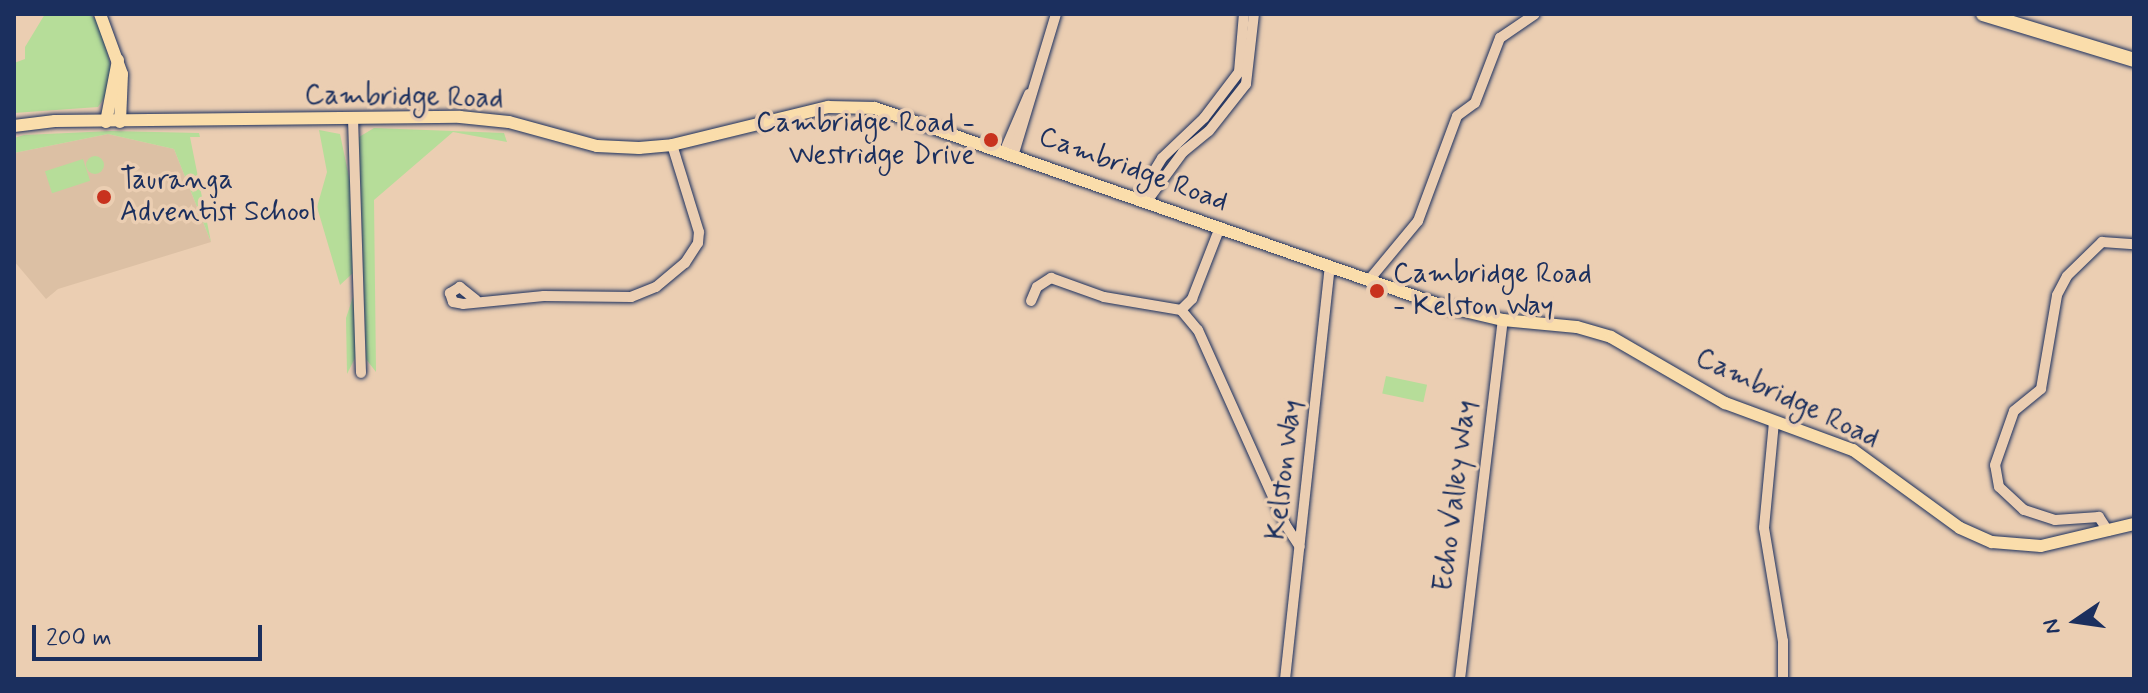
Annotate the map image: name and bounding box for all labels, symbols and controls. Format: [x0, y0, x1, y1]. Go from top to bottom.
street label: Cambridge Road [304, 79, 504, 117]
place label: Cambridge Road - Westridge Drive [756, 107, 975, 173]
street label: Cambridge Road [1034, 120, 1232, 220]
marker: Cambridge Road - Westridge Drive [982, 131, 1000, 149]
place label: Tauranga Adventist School [120, 164, 317, 230]
marker: Tauranga Adventist School [95, 188, 113, 206]
place label: Cambridge Road - Kelston Way [1393, 258, 1592, 324]
marker: Cambridge Road - Kelston Way [1368, 282, 1386, 300]
street label: Cambridge Road [1690, 342, 1884, 456]
street label: Kelston Way [1259, 395, 1311, 545]
street label: Echo Valley Way [1427, 397, 1485, 595]
north arrow [2036, 581, 2116, 661]
scale bar [36, 609, 266, 659]
text: N [2037, 616, 2068, 637]
text: 200 m [46, 623, 112, 654]

